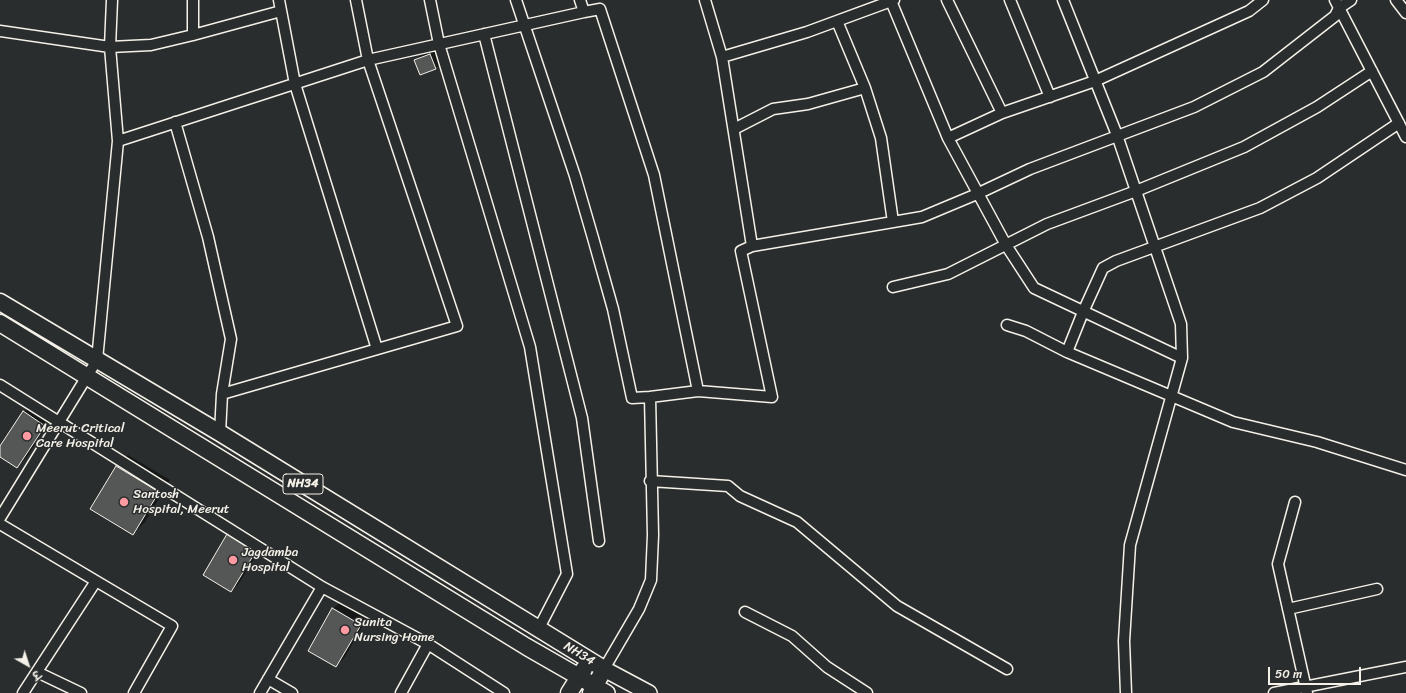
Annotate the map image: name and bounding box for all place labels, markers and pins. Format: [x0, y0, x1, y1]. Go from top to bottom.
place label: Meerut Critical Care Hospital [36, 421, 124, 452]
marker: Meerut Critical Care Hospital [21, 430, 33, 442]
place label: Santosh Hospital, Meerut [133, 487, 230, 518]
marker: Santosh Hospital, Meerut [118, 496, 130, 508]
place label: Jagdamba Hospital [242, 545, 298, 576]
marker: Jagdamba Hospital [227, 554, 239, 566]
place label: Sunita Nursing Home [354, 615, 434, 646]
marker: Sunita Nursing Home [339, 624, 351, 636]

